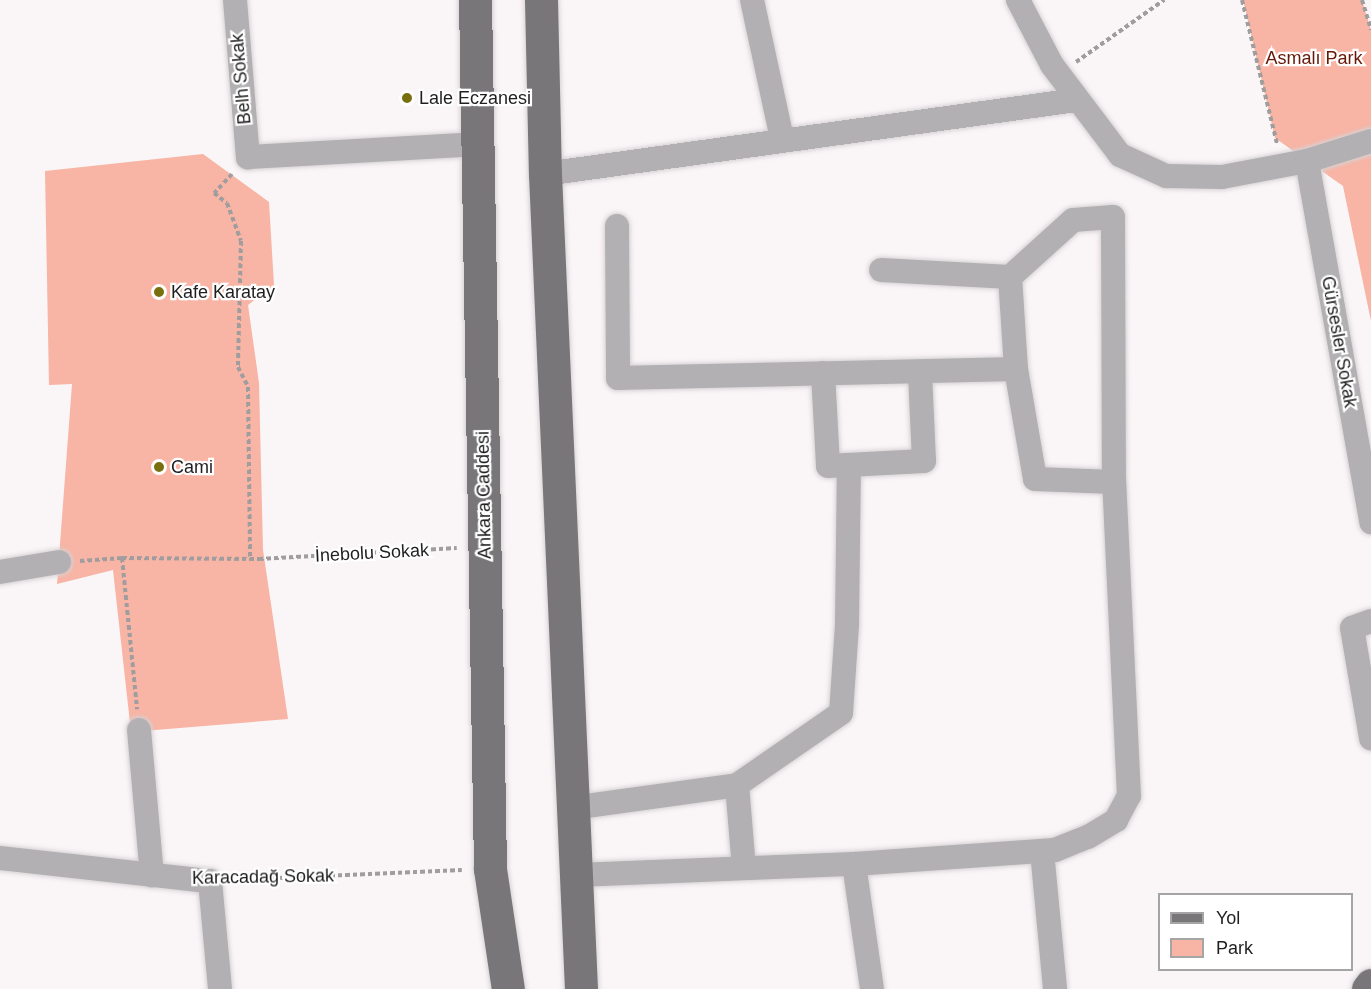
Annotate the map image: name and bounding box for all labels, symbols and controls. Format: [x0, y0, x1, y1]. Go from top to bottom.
street label: Belh Sokak [226, 33, 256, 125]
park label: Asmalı Park [1265, 47, 1363, 69]
place label: Lale Eczanesi [419, 87, 531, 109]
marker: Lale Eczanesi [400, 91, 414, 105]
street label: Gürsesler Sokak [1317, 275, 1361, 409]
place label: Kafe Karatay [171, 281, 275, 303]
marker: Kafe Karatay [152, 285, 166, 299]
street label: Ankara Caddesi [472, 431, 496, 559]
place label: Cami [171, 456, 213, 478]
marker: Cami [152, 460, 166, 474]
street label: İnebolu Sokak [314, 539, 430, 567]
street label: Karacadağ Sokak [192, 865, 334, 889]
legend [1158, 893, 1353, 971]
text: Yol [1216, 908, 1240, 928]
text: Park [1216, 938, 1253, 958]

